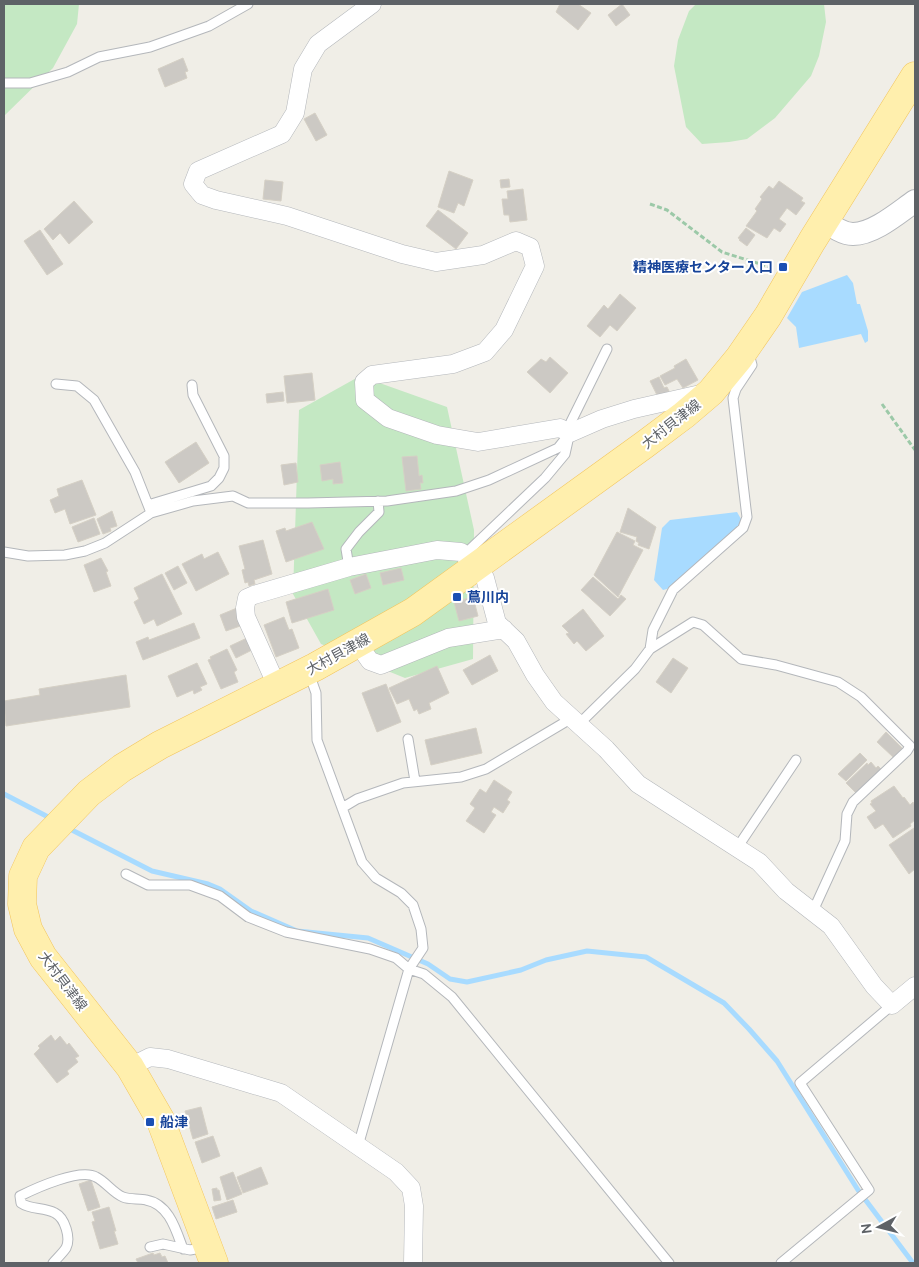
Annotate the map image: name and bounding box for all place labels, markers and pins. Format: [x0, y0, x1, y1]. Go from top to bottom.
place label: 精神医療センター入口 [633, 259, 773, 275]
marker: 精神医療センター入口 [777, 261, 789, 273]
place label: 蔦川内 [467, 589, 509, 605]
marker: 蔦川内 [451, 591, 463, 603]
place label: 船津 [160, 1114, 188, 1130]
marker: 船津 [144, 1116, 156, 1128]

